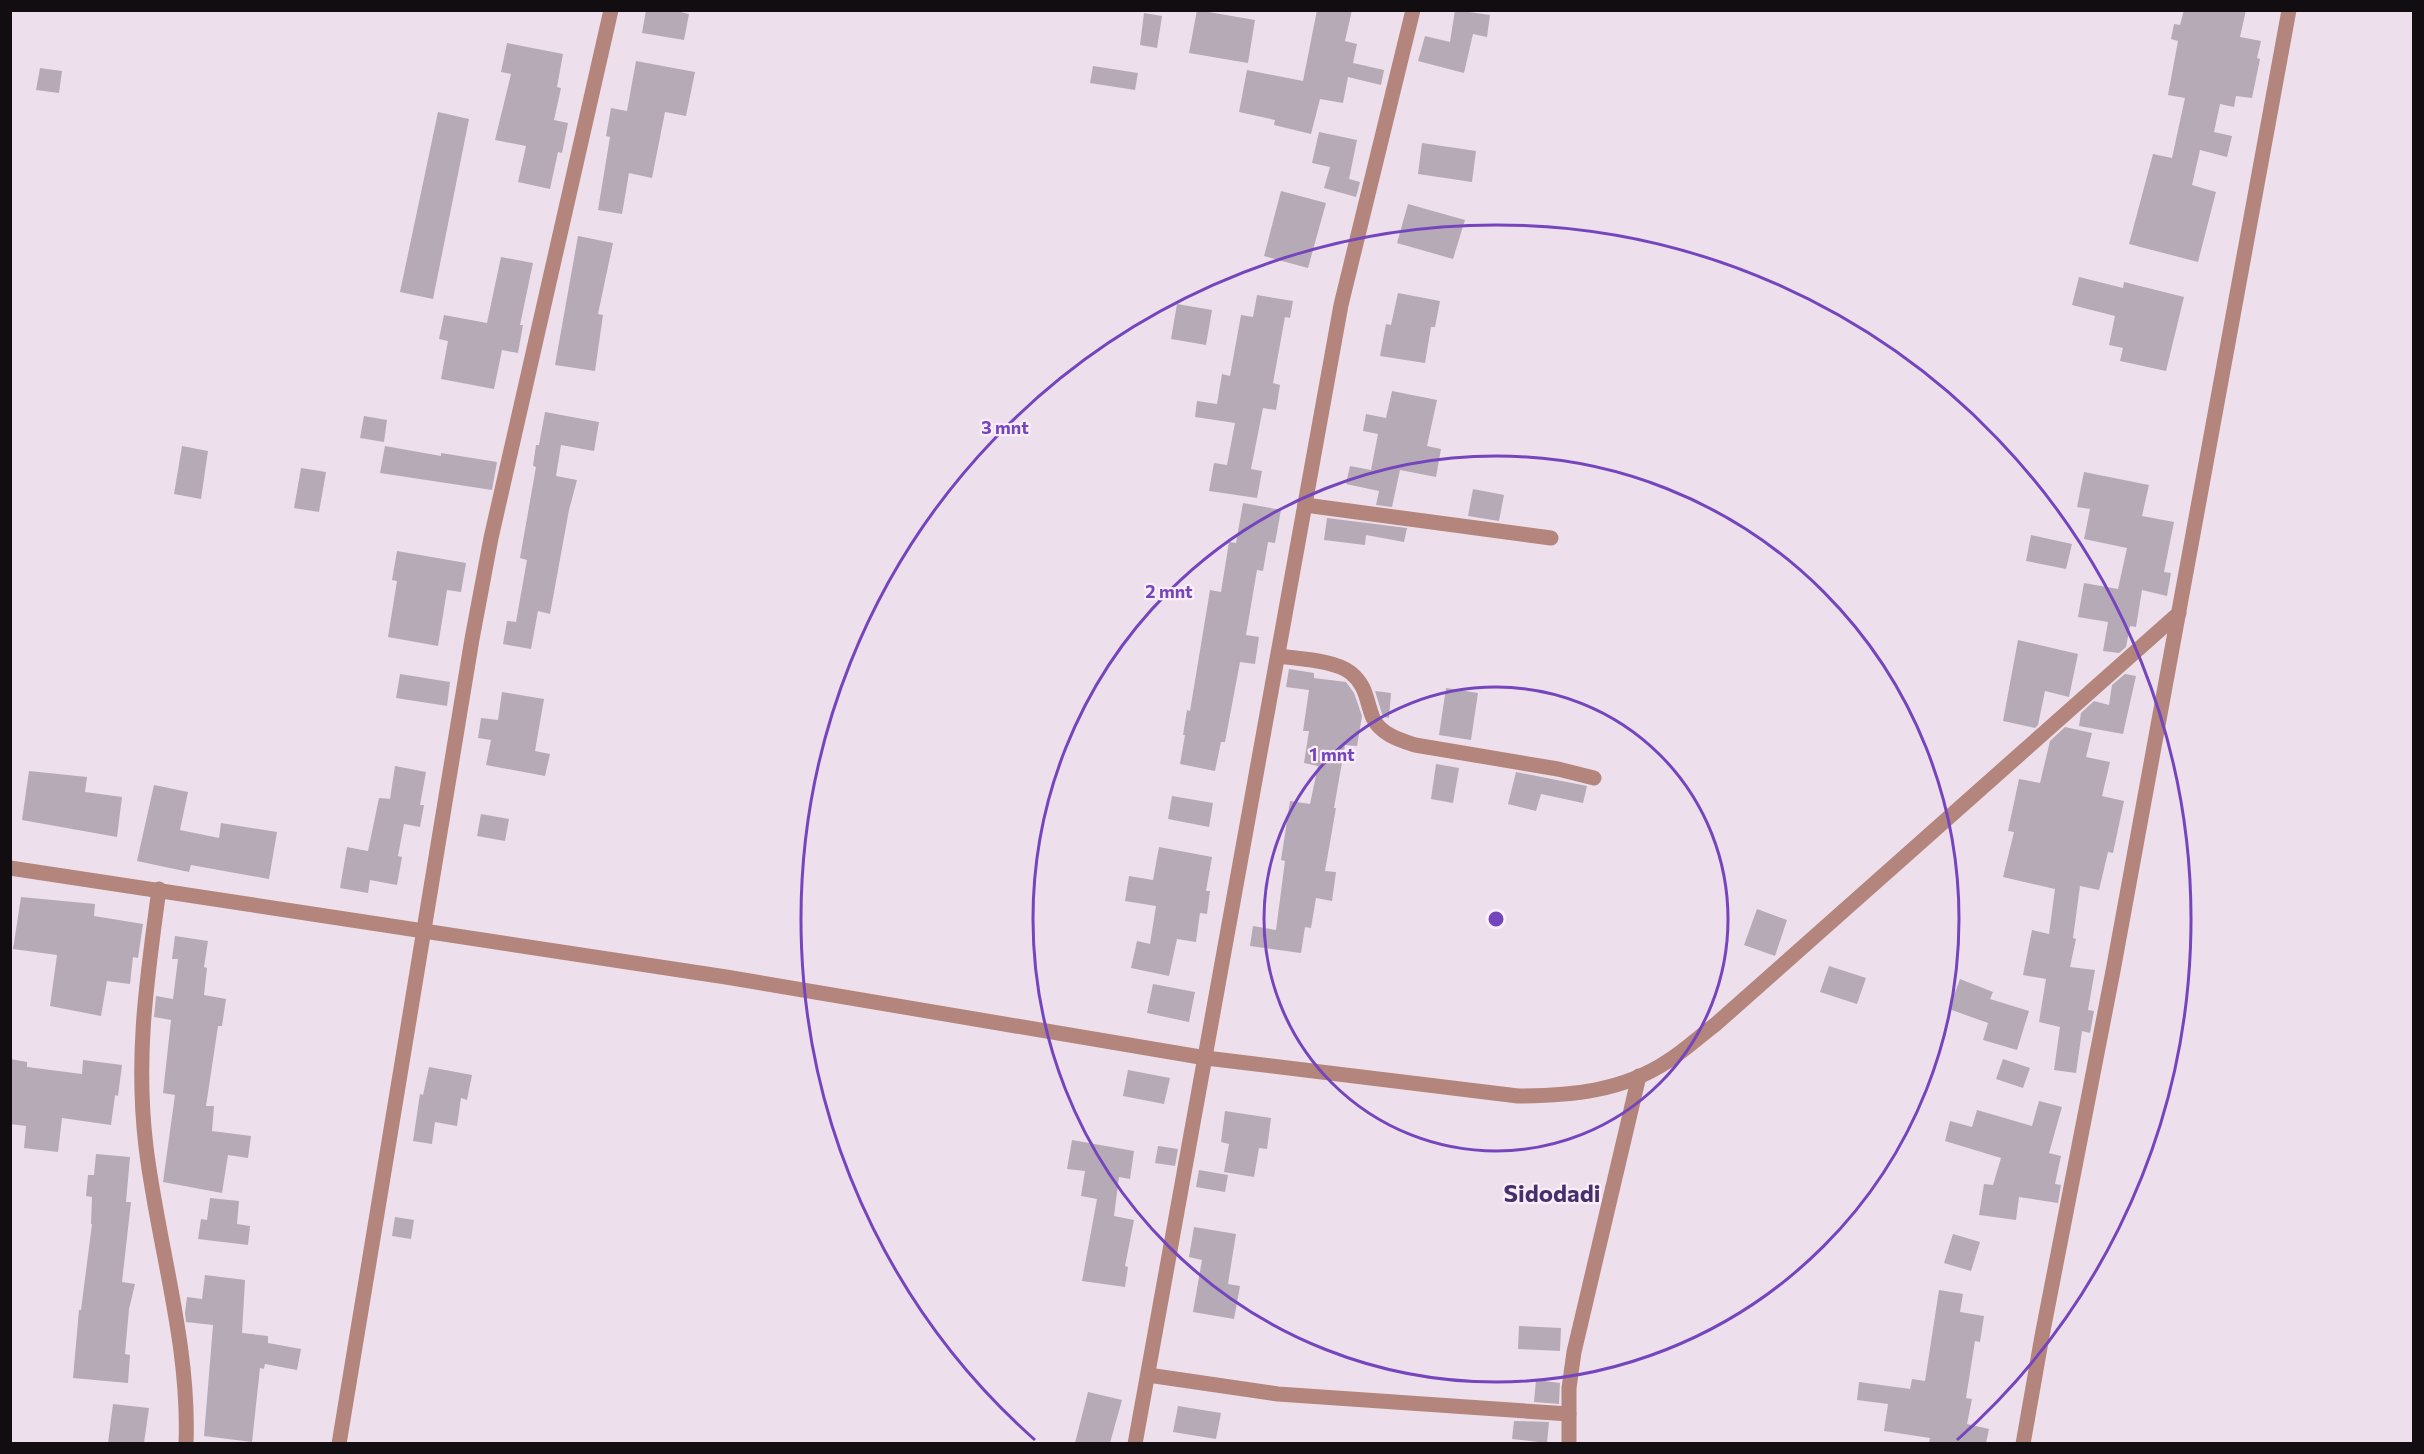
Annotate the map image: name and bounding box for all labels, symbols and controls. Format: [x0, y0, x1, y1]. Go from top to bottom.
text: 3 mnt [981, 416, 1029, 438]
text: 2 mnt [1145, 580, 1193, 602]
text: 1 mnt [1309, 743, 1355, 765]
centre of rings [1486, 909, 1506, 929]
district label: Sidodadi [1504, 1178, 1600, 1207]

